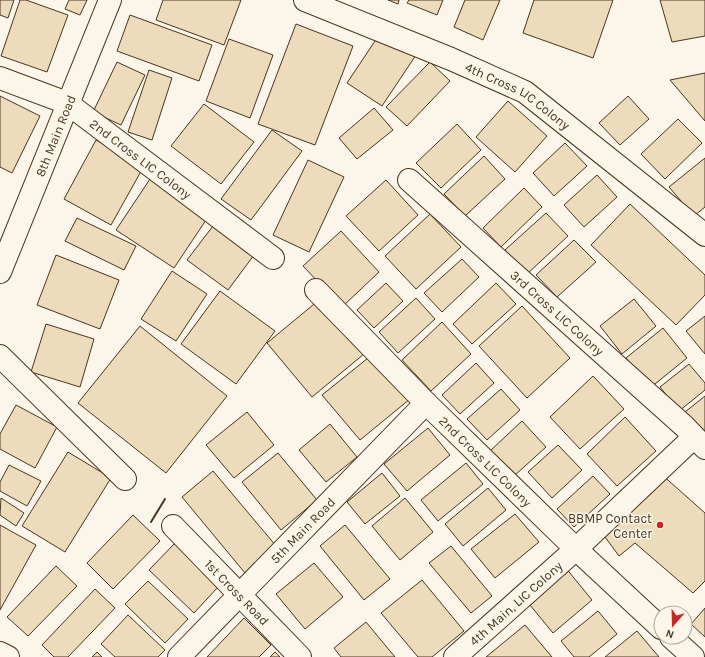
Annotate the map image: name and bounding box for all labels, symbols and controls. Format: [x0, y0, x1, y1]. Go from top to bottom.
street label: 4th Cross LIC Colony [463, 59, 573, 132]
street label: 8th Main Road [32, 93, 78, 179]
street label: 2nd Cross LIC Colony [87, 116, 195, 202]
street label: 3rd Cross LIC Colony [507, 267, 607, 358]
street label: 2nd Cross LIC Colony [436, 413, 535, 509]
street label: 5th Main Road [267, 494, 338, 566]
place label: BBMP Contact Center [568, 511, 652, 541]
marker: BBMP Contact Center [655, 520, 665, 530]
street label: 1st Cross Road [202, 556, 272, 628]
street label: 4th Main, LIC Colony [466, 558, 565, 648]
north arrow [653, 605, 693, 645]
text: N [664, 626, 676, 641]

